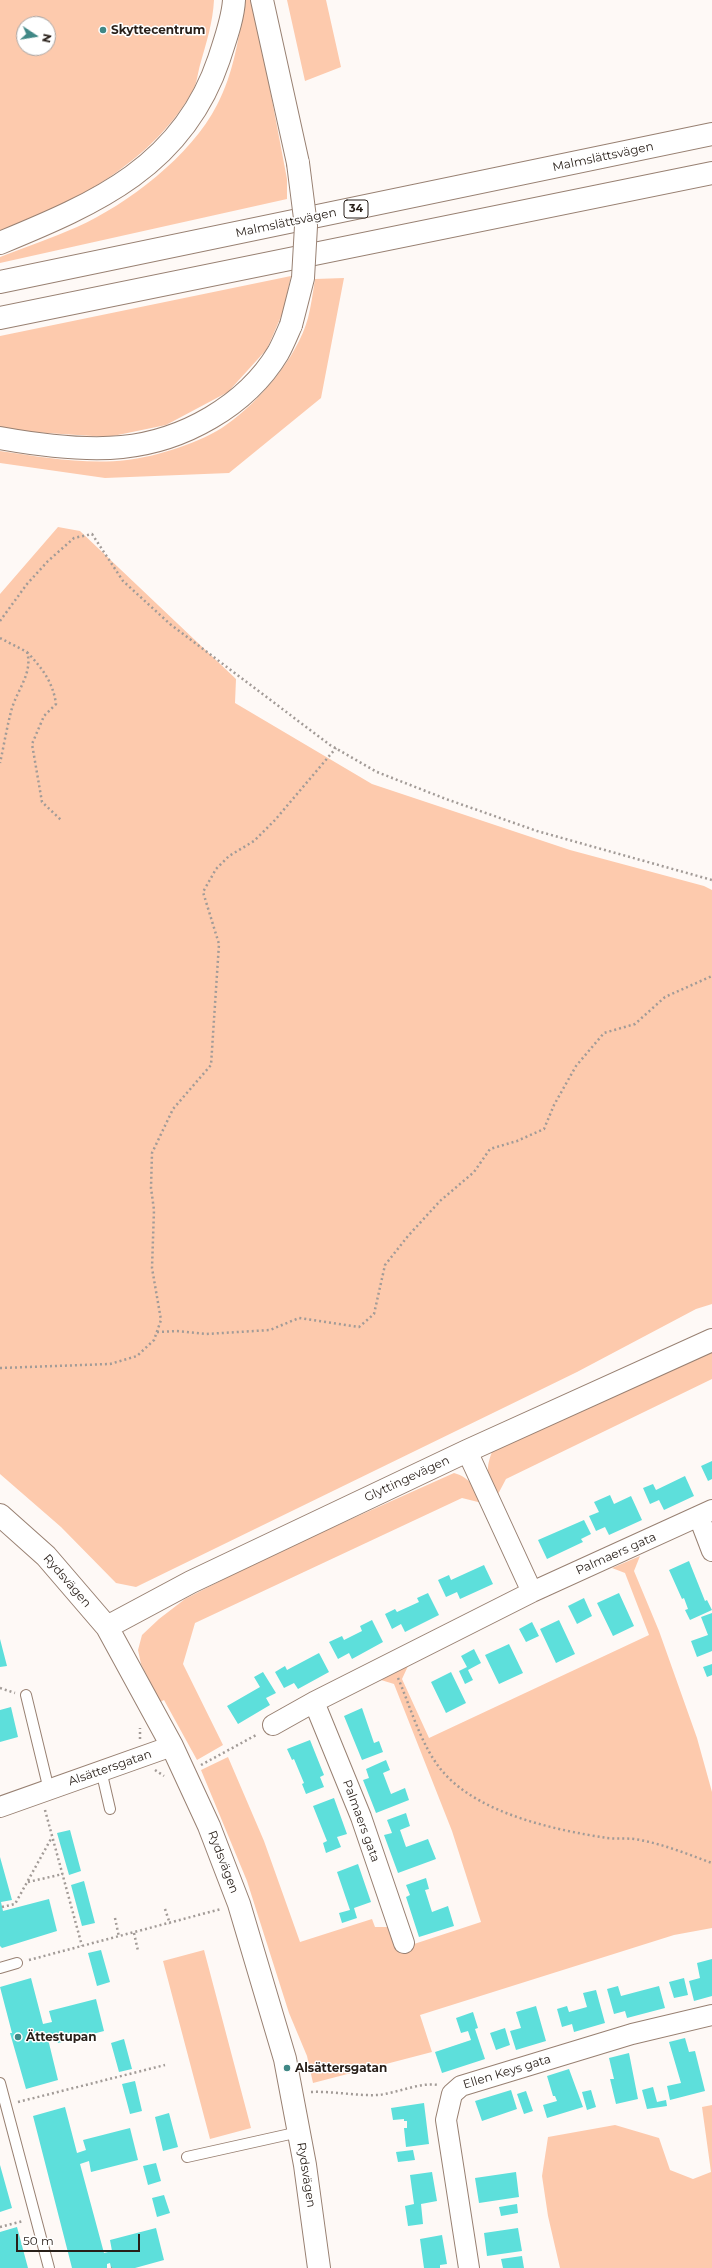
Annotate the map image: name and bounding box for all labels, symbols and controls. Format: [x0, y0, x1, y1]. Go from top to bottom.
north arrow [16, 16, 56, 56]
place label: Skyttecentrum [111, 23, 205, 37]
marker: Skyttecentrum [98, 25, 108, 35]
text: N [39, 32, 55, 44]
street label: Malmslättsvägen [551, 139, 655, 175]
road number: 34 [344, 200, 368, 218]
street label: Malmslättsvägen [234, 205, 338, 241]
street label: Glyttingevägen [362, 1453, 452, 1505]
street label: Palmaers gata [574, 1530, 658, 1578]
street label: Rydsvägen [40, 1551, 94, 1611]
street label: Alsättersgatan [66, 1747, 154, 1789]
street label: Palmaers gata [339, 1778, 383, 1864]
street label: Rydsvägen [204, 1829, 242, 1895]
place label: Ättestupan [26, 2030, 97, 2044]
marker: Ättestupan [13, 2032, 23, 2042]
street label: Ellen Keys gata [461, 2052, 553, 2092]
place label: Alsättersgatan [295, 2061, 387, 2075]
marker: Alsättersgatan [282, 2063, 292, 2073]
street label: Rydsvägen [294, 2141, 318, 2209]
scale bar [18, 2226, 142, 2252]
text: 50 m [23, 2233, 54, 2248]

